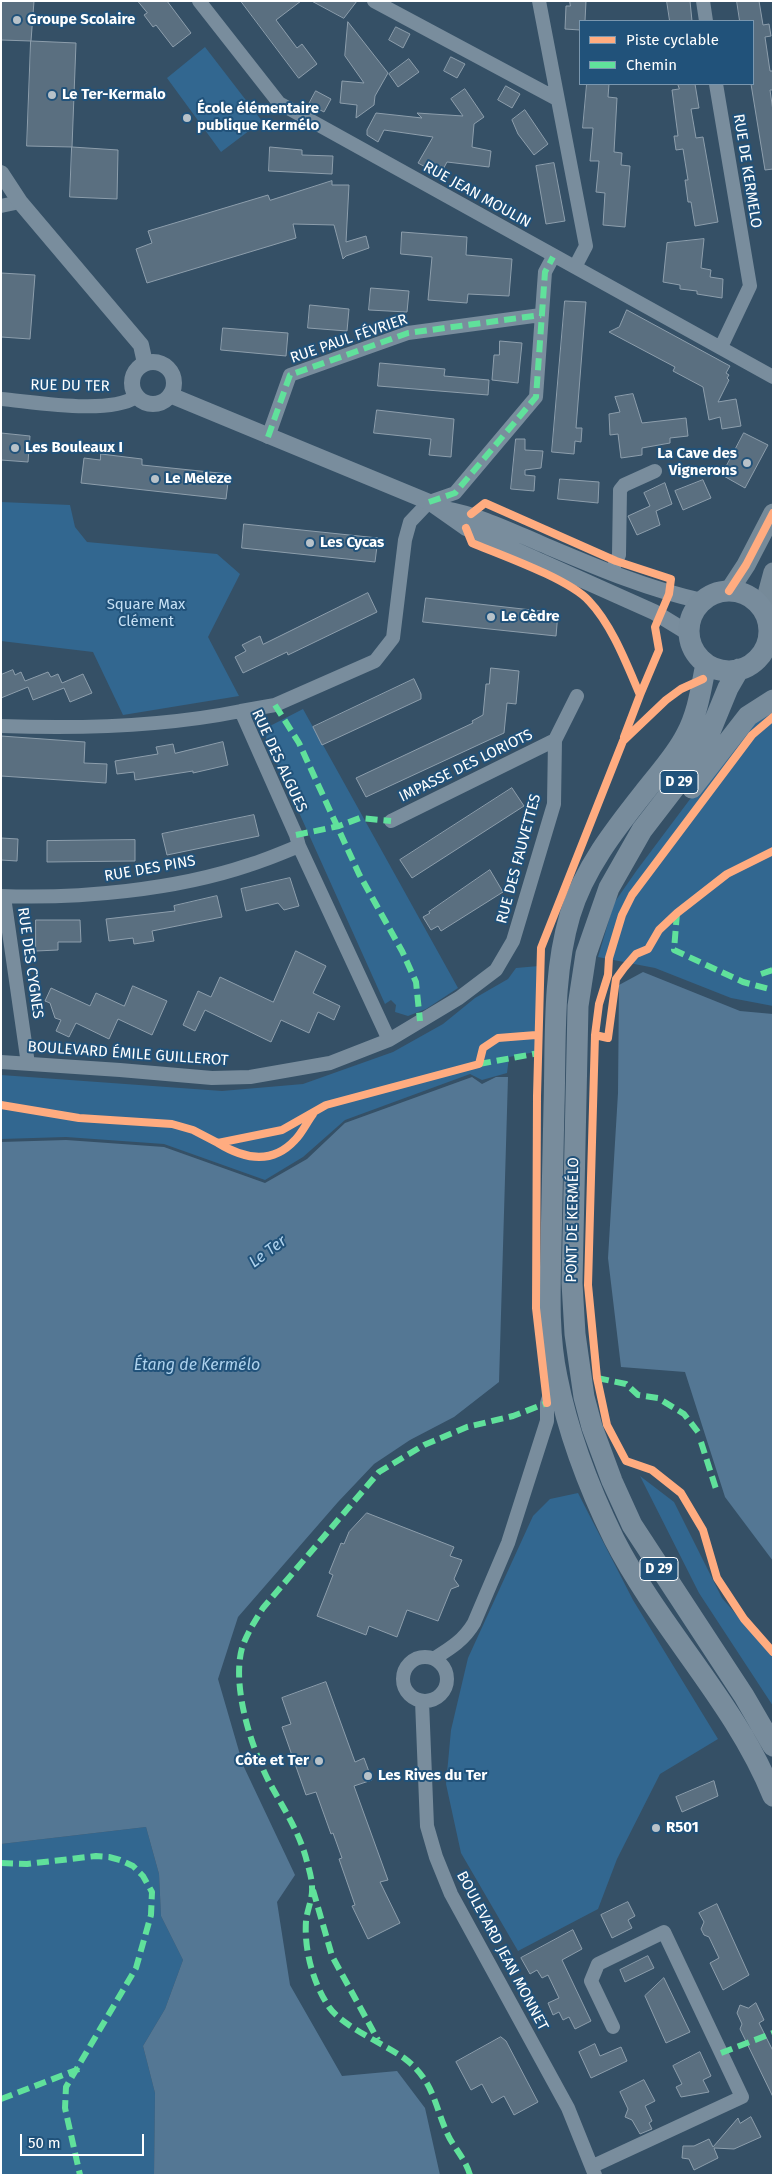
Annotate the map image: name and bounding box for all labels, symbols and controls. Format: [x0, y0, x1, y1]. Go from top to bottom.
place label: Groupe Scolaire [27, 11, 135, 29]
marker: Groupe Scolaire [11, 14, 23, 26]
legend [579, 20, 754, 85]
text: Piste cyclable [626, 31, 719, 49]
text: Chemin [626, 56, 677, 74]
place label: Le Ter-Kermalo [62, 86, 166, 104]
marker: Le Ter-Kermalo [46, 89, 58, 101]
place label: École élémentaire publique Kermélo [197, 100, 319, 135]
marker: École élémentaire publique Kermélo [181, 112, 193, 124]
street label: RUE DE KERMELO [729, 113, 765, 229]
street label: RUE JEAN MOULIN [420, 158, 534, 232]
street label: RUE PAUL FÉVRIER [288, 310, 410, 368]
street label: RUE DU TER [30, 376, 110, 396]
place label: Les Bouleaux I [25, 439, 123, 457]
marker: Les Bouleaux I [9, 442, 21, 454]
place label: La Cave des Vignerons [657, 445, 737, 480]
marker: La Cave des Vignerons [741, 457, 753, 469]
place label: Le Meleze [165, 470, 232, 488]
marker: Le Meleze [149, 473, 161, 485]
place label: Les Cycas [320, 534, 384, 552]
marker: Les Cycas [304, 537, 316, 549]
park label: Square Max Clément [107, 596, 185, 631]
place label: Le Cèdre [501, 608, 560, 626]
marker: Le Cèdre [485, 611, 497, 623]
street label: RUE DES ALGUES [247, 707, 311, 815]
street label: IMPASSE DES LORIOTS [396, 726, 536, 806]
road number: D 29 [660, 770, 698, 794]
street label: RUE DES FAUVETTES [493, 792, 545, 926]
street label: RUE DES PINS [103, 852, 197, 886]
street label: RUE DES CYGNES [13, 906, 47, 1020]
street label: BOULEVARD ÉMILE GUILLEROT [27, 1038, 229, 1070]
street label: PONT DE KERMÉLO [563, 1157, 583, 1283]
water label: Le Ter [246, 1232, 290, 1272]
water label: Étang de Kermélo [134, 1356, 260, 1376]
road number: D 29 [640, 1558, 678, 1580]
place label: Côte et Ter [235, 1752, 309, 1770]
marker: Côte et Ter [313, 1755, 325, 1767]
place label: Les Rives du Ter [378, 1767, 487, 1785]
marker: Les Rives du Ter [362, 1770, 374, 1782]
place label: R501 [666, 1819, 699, 1837]
marker: R501 [650, 1822, 662, 1834]
street label: BOULEVARD JEAN MONNET [452, 1868, 552, 2034]
scale bar [22, 2124, 146, 2156]
text: 50 m [28, 2134, 61, 2152]

